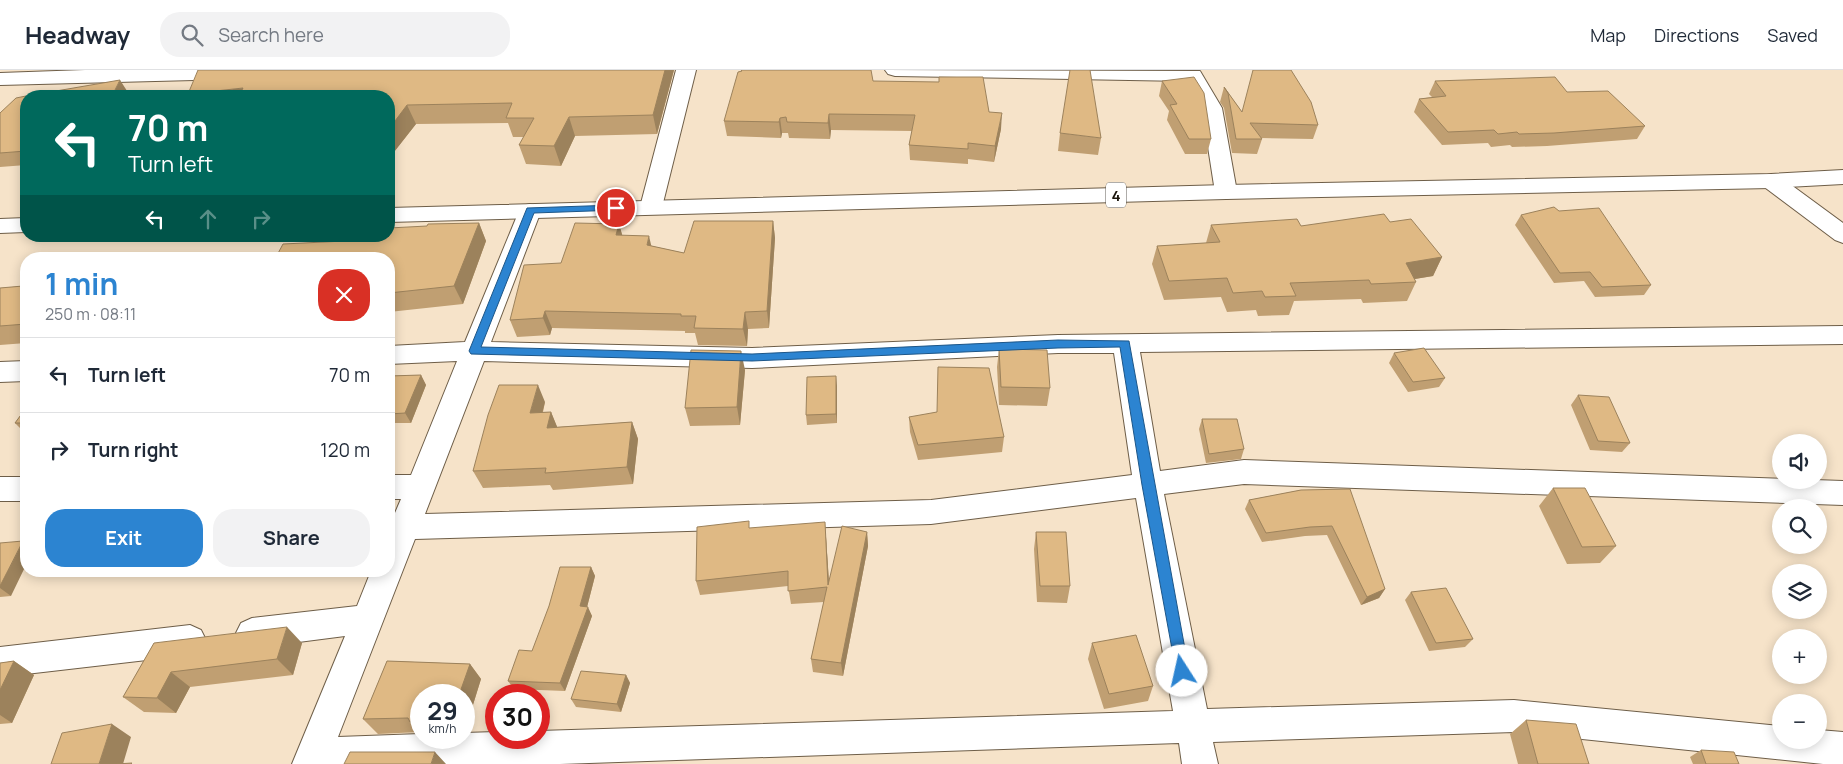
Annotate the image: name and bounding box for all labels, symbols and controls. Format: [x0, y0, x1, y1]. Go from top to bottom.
search box [160, 12, 510, 57]
text: Headway [25, 18, 130, 51]
icon: search [178, 21, 206, 49]
text: Search here [218, 22, 324, 48]
text: Map [1590, 23, 1626, 47]
text: Directions [1654, 23, 1739, 47]
text: Saved [1767, 23, 1818, 47]
text: 70 m [128, 104, 208, 152]
icon: left [45, 110, 110, 175]
text: Turn left [128, 149, 213, 179]
road number: 4 [1106, 182, 1126, 208]
pin [595, 187, 637, 229]
icon: arrive [602, 194, 630, 222]
icon: left [141, 205, 169, 233]
icon: ahead [194, 205, 222, 233]
icon: right [247, 205, 275, 233]
text: 1 min [45, 263, 118, 304]
button: close [318, 269, 370, 321]
text: 250 m · 08:11 [45, 303, 136, 325]
icon: left [45, 361, 73, 389]
text: Turn left [88, 362, 166, 388]
text: 70 m [329, 362, 370, 388]
map controls [1772, 434, 1827, 749]
button: sound [1772, 434, 1827, 489]
icon: right [45, 436, 73, 464]
text: Turn right [88, 437, 178, 463]
text: 120 m [320, 437, 370, 463]
button: search [1772, 499, 1827, 554]
button: Exit [45, 509, 203, 567]
button: Share [213, 509, 370, 567]
button: layers [1772, 564, 1827, 619]
button: + [1772, 629, 1827, 684]
position arrow [1155, 644, 1207, 696]
speed limit sign: 30 [485, 684, 550, 749]
text: 29 [427, 693, 458, 728]
button: − [1772, 694, 1827, 749]
text: km/h [429, 720, 456, 737]

